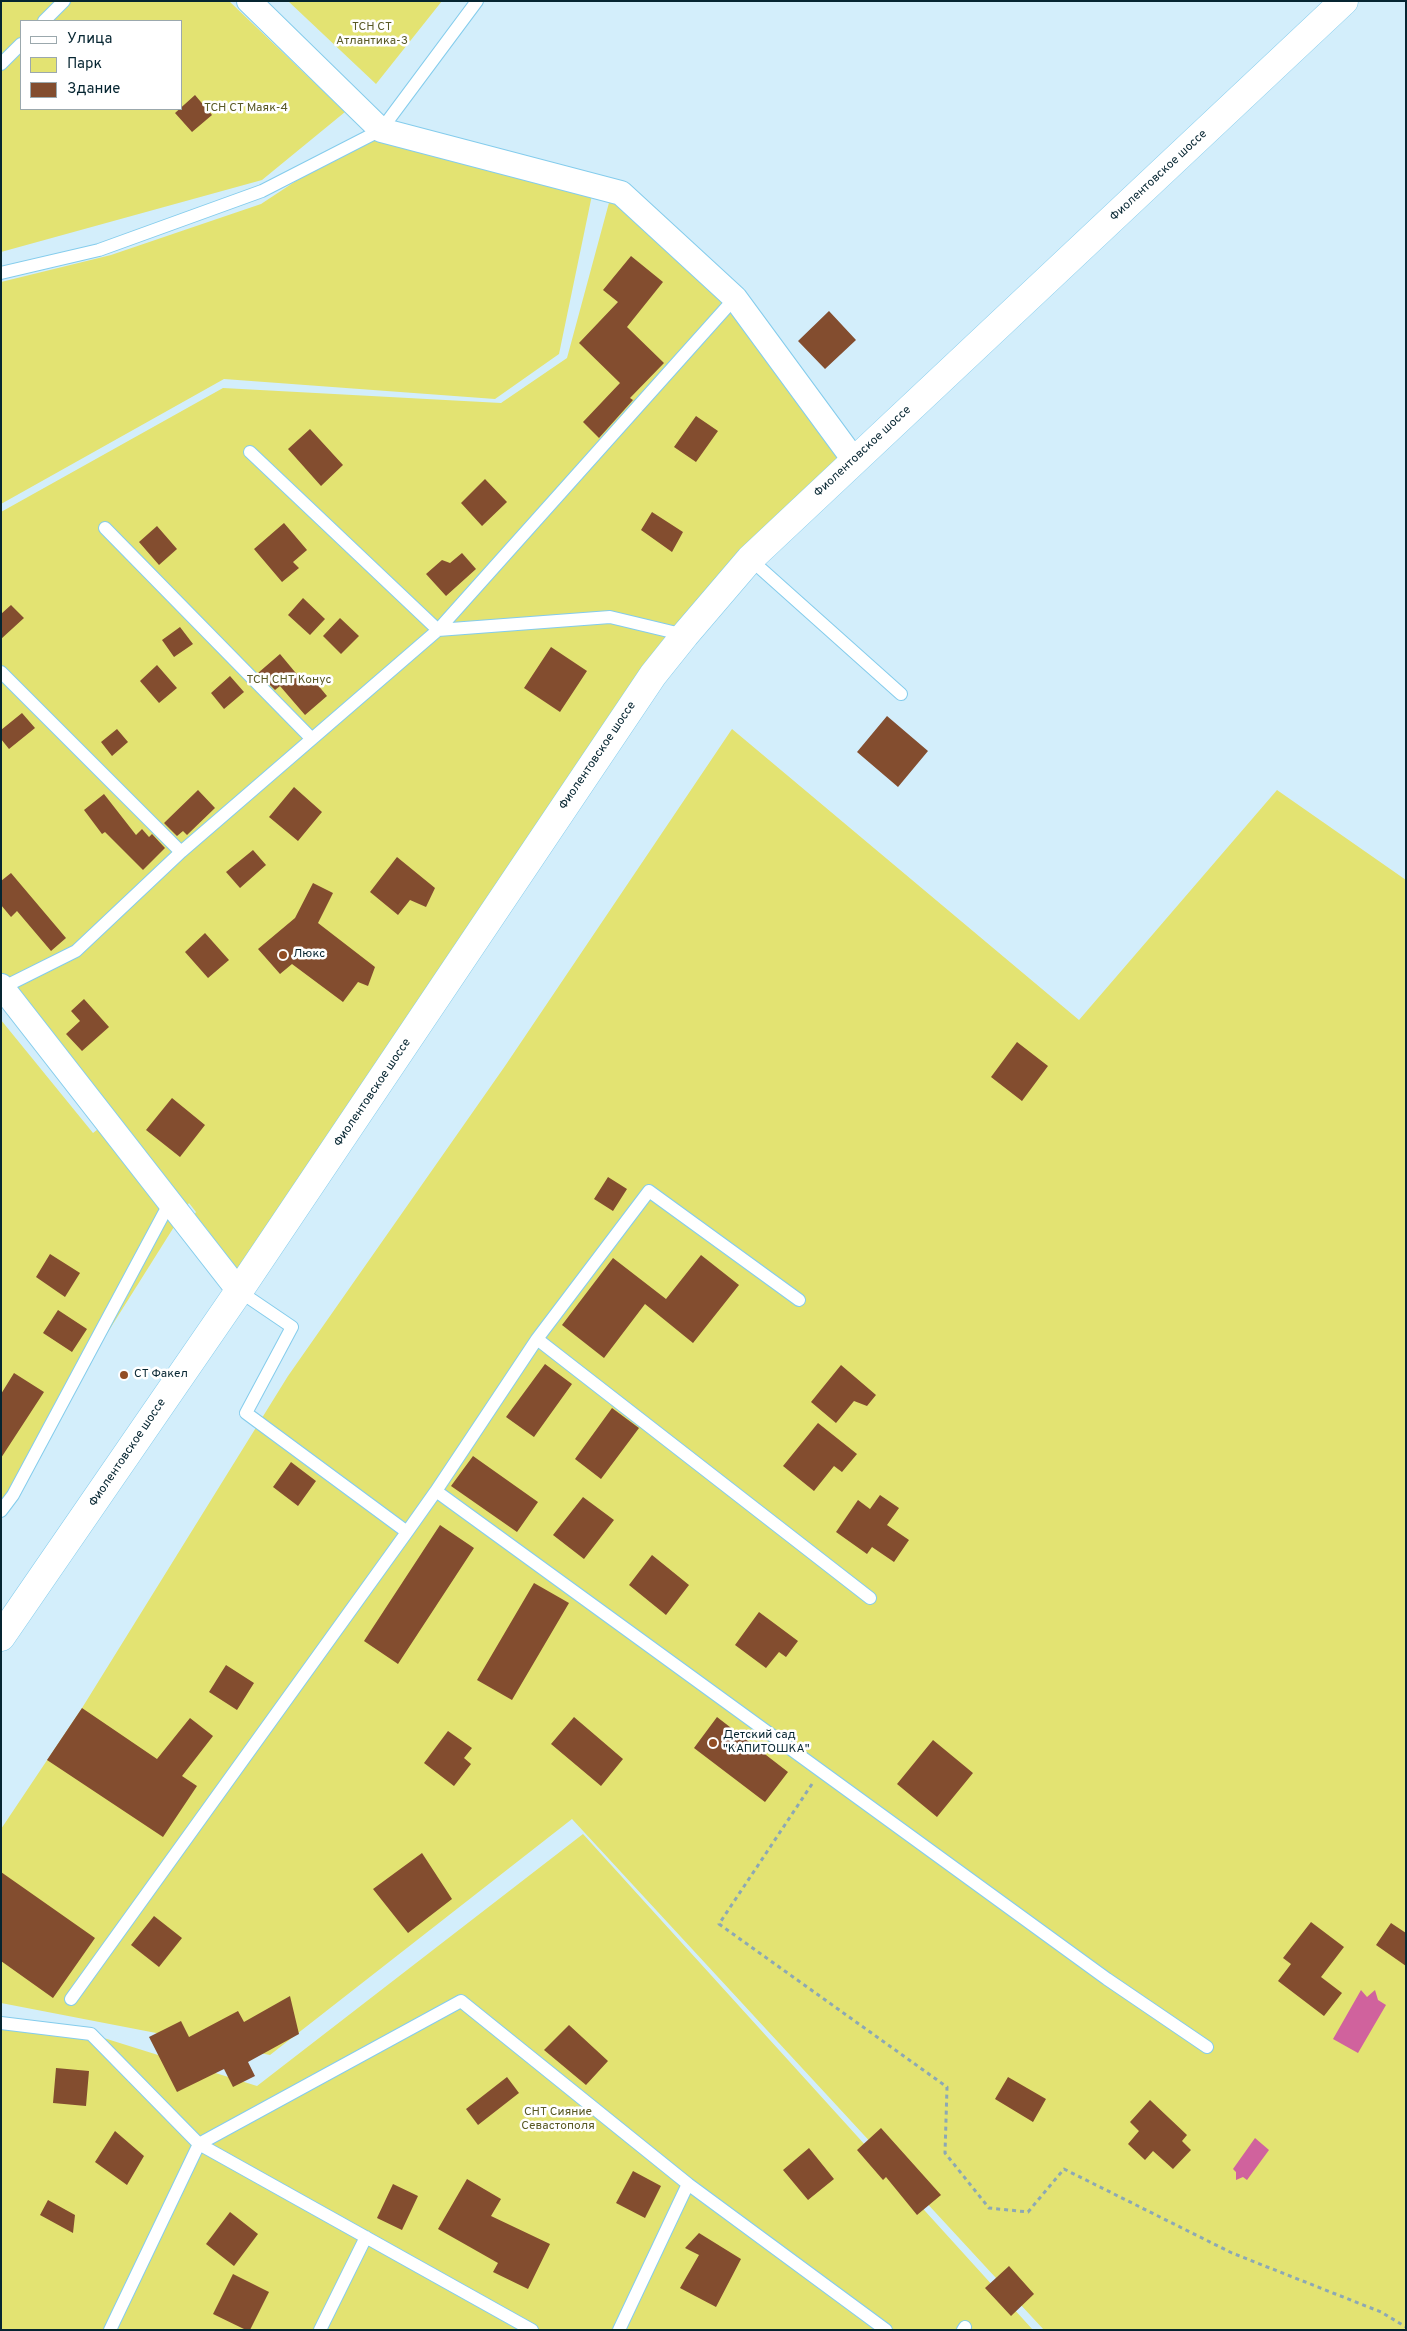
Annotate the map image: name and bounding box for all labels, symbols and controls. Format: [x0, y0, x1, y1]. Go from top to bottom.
legend [20, 20, 182, 110]
park label: ТСН СТ Атлантика-3 [336, 21, 408, 49]
text: Улица [67, 30, 112, 49]
text: Парк [67, 55, 102, 74]
text: Здание [67, 80, 120, 99]
park label: ТСН СТ Маяк-4 [204, 102, 288, 116]
street label: Фиолентовское шоссе [1108, 127, 1210, 225]
street label: Фиолентовское шоссе [812, 403, 914, 501]
park label: ТСН СНТ Конус [246, 674, 332, 688]
street label: Фиолентовское шоссе [556, 699, 640, 813]
place label: Люкс [293, 948, 325, 962]
marker: Люкс [277, 949, 289, 961]
street label: Фиолентовское шоссе [331, 1036, 415, 1150]
place label: СТ Факел [134, 1368, 188, 1382]
marker: СТ Факел [118, 1369, 130, 1381]
street label: Фиолентовское шоссе [86, 1396, 170, 1510]
place label: Детский сад "КАПИТОШКА" [723, 1729, 810, 1757]
marker: Детский сад "КАПИТОШКА" [707, 1737, 719, 1749]
park label: СНТ Сияние Севастополя [521, 2106, 595, 2134]

